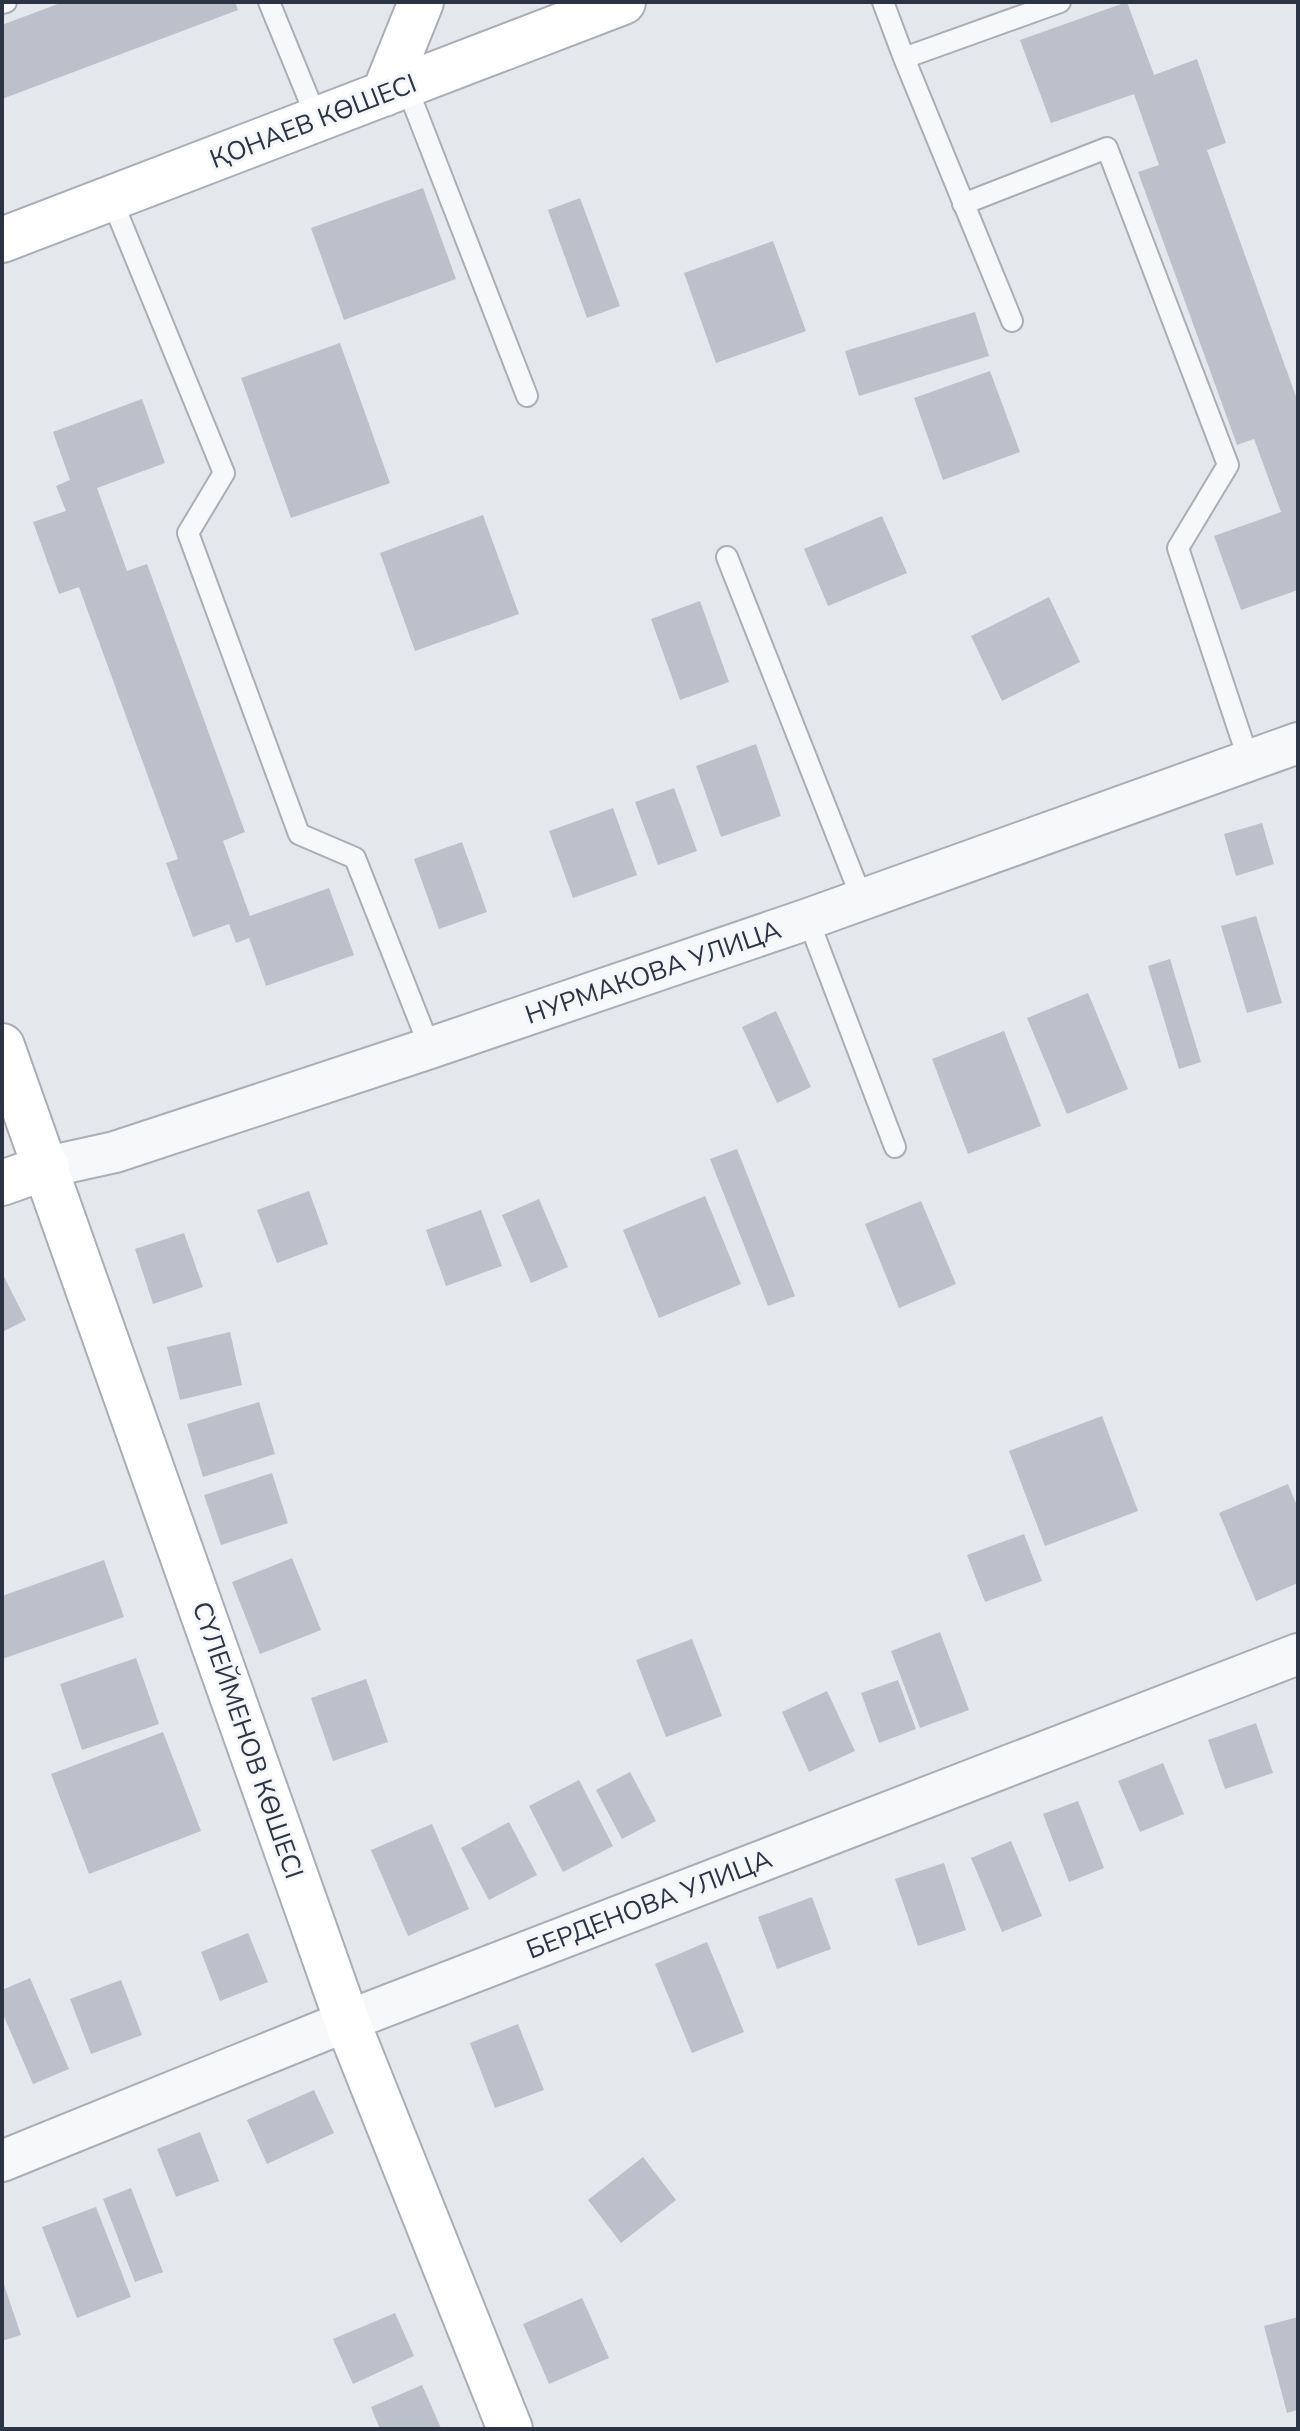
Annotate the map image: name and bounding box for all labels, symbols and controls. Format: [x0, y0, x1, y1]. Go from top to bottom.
street label: ҚОНАЕВ КӨШЕСІ [205, 66, 421, 177]
street label: НУРМАКОВА УЛИЦА [521, 912, 786, 1033]
street label: СҮЛЕЙМЕНОВ КӨШЕСІ [184, 1597, 311, 1883]
street label: БЕРДЕНОВА УЛИЦА [521, 1841, 777, 1967]

